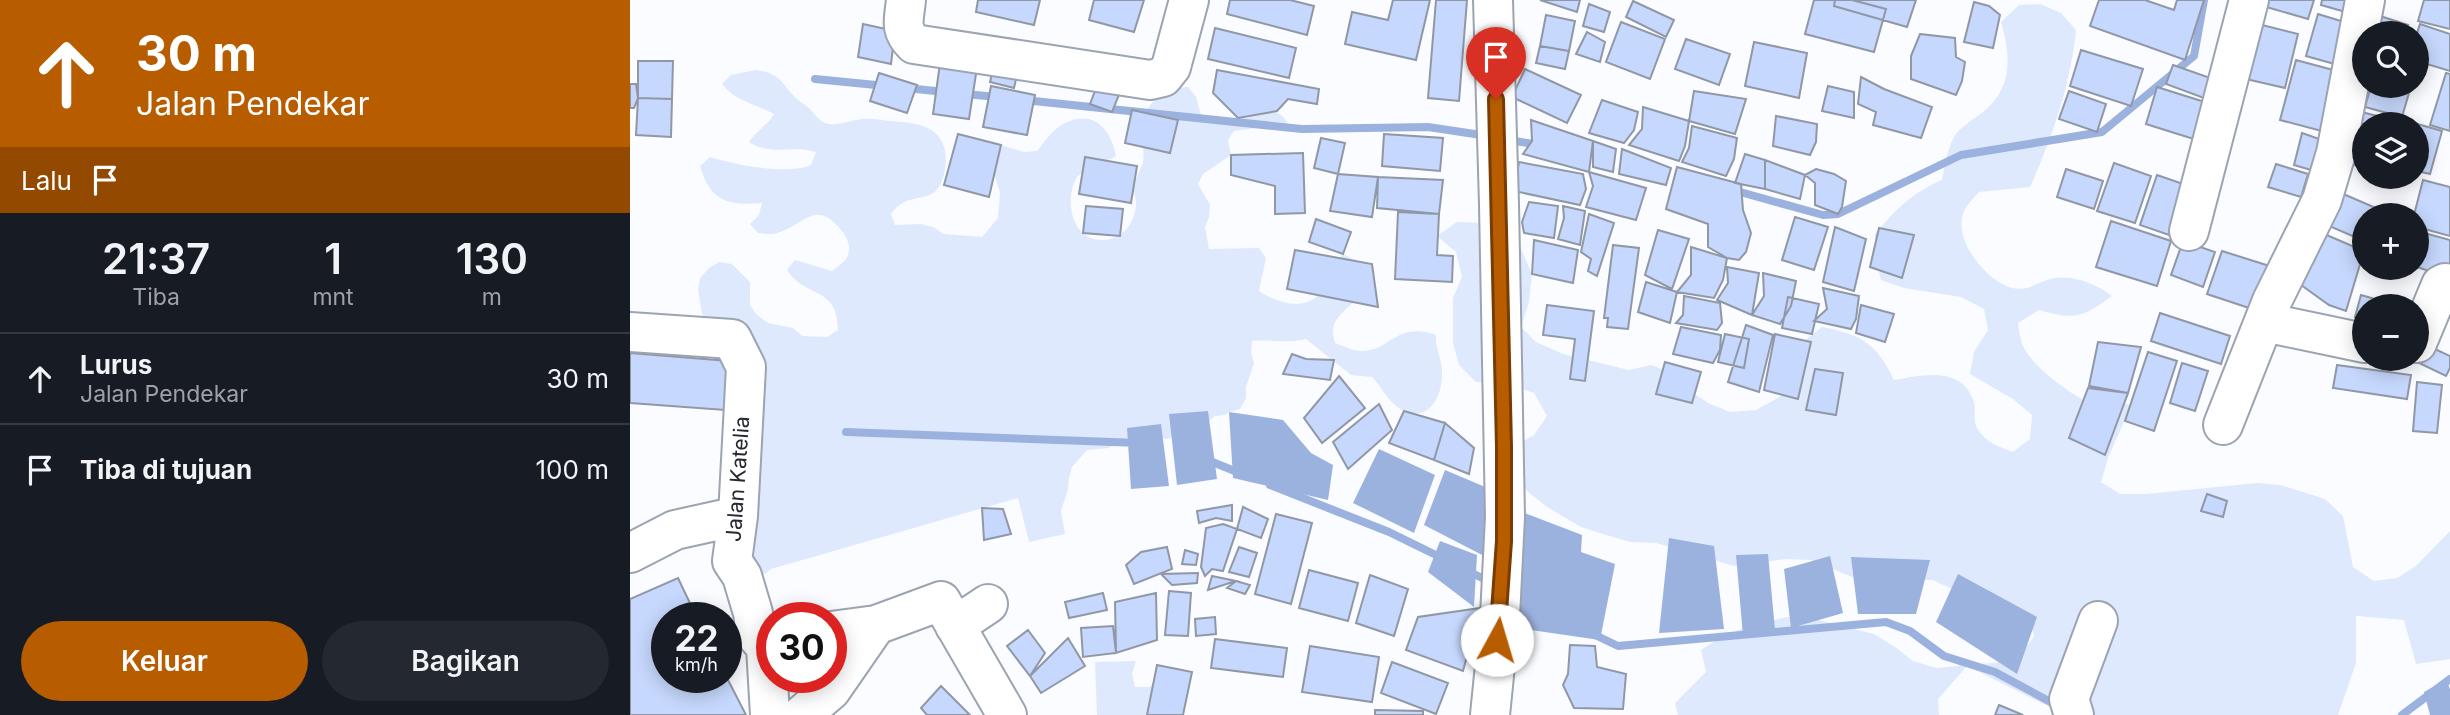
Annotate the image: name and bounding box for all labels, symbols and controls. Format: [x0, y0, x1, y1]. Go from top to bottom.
map controls [2352, 21, 2429, 371]
button: search [2352, 21, 2429, 98]
text: 30 m [136, 24, 257, 83]
pin [1466, 27, 1526, 99]
icon: ahead [21, 28, 112, 119]
icon: arrive [1477, 38, 1515, 76]
text: Jalan Pendekar [136, 84, 370, 123]
button: layers [2352, 112, 2429, 189]
icon: arrive [86, 161, 124, 199]
text: Lalu [21, 165, 72, 196]
button: + [2352, 203, 2429, 280]
text: 21:37 [102, 233, 210, 284]
text: 1 [324, 233, 342, 284]
text: 130 [456, 233, 528, 284]
text: Tiba [132, 283, 180, 311]
text: mnt [312, 283, 354, 311]
text: m [482, 283, 502, 311]
button: − [2352, 294, 2429, 371]
text: Lurus [80, 349, 152, 380]
icon: ahead [21, 360, 59, 398]
text: 30 m [546, 363, 609, 394]
text: Jalan Pendekar [80, 380, 248, 408]
street label: Jalan Katelia [721, 415, 754, 543]
icon: arrive [21, 451, 59, 489]
text: Tiba di tujuan [80, 454, 252, 485]
text: 100 m [536, 454, 609, 485]
speed limit sign: 30 [756, 602, 847, 693]
position arrow [1460, 603, 1534, 677]
text: 22 [674, 617, 719, 659]
button: Keluar [21, 621, 308, 701]
button: Bagikan [322, 621, 609, 701]
text: km/h [675, 654, 718, 675]

